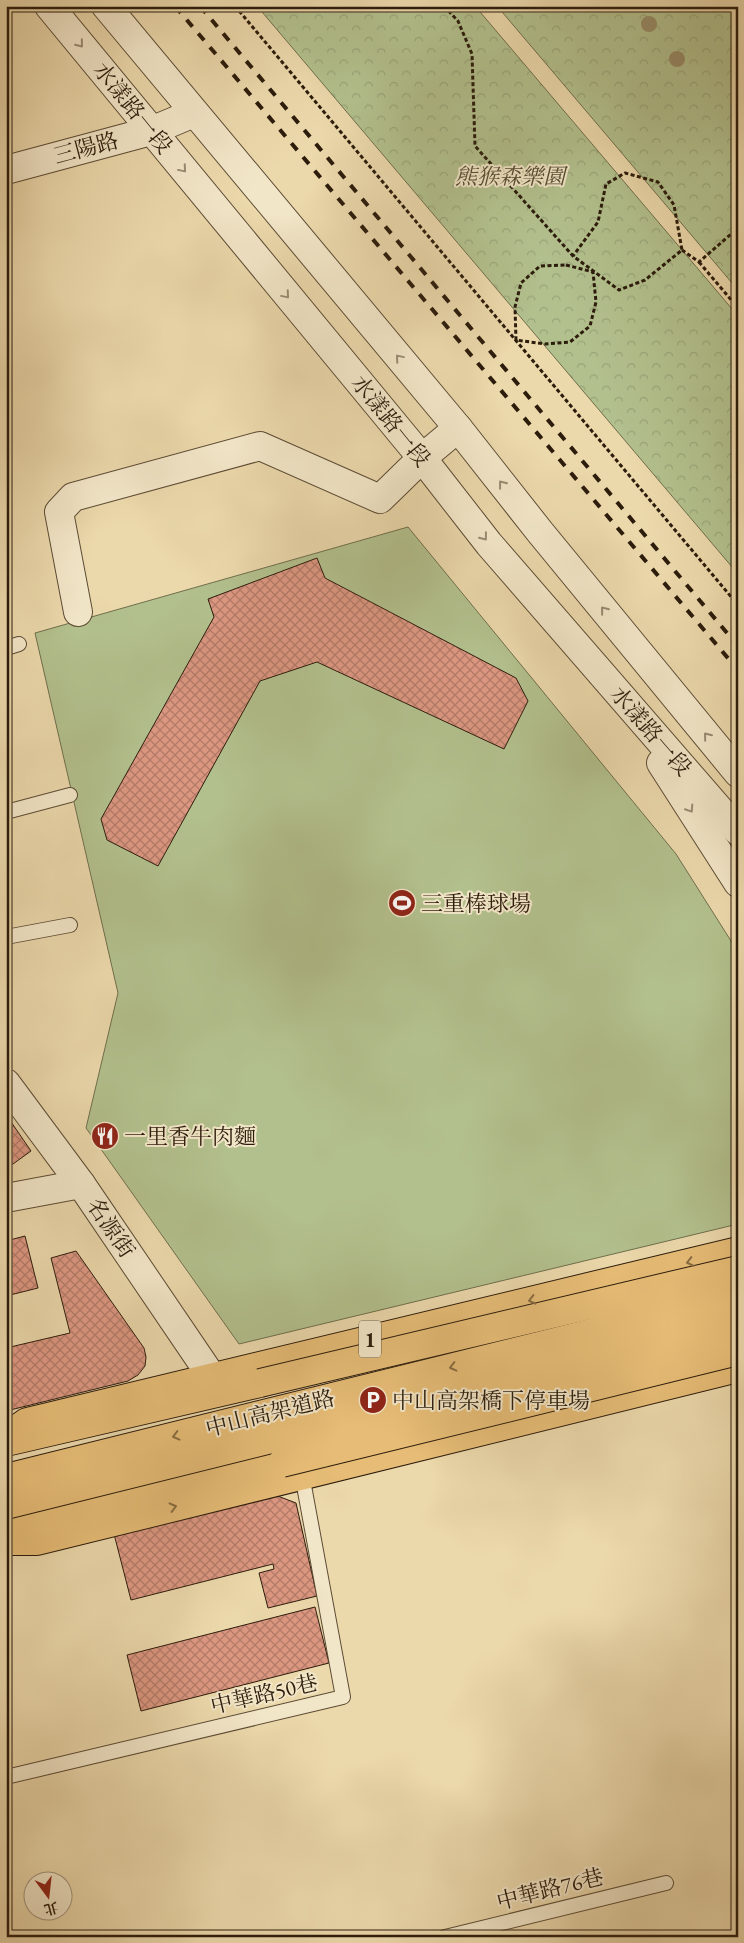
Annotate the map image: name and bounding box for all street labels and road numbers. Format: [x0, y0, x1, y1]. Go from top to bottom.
street label: 水漾路一段 [87, 56, 179, 160]
street label: 三陽路 [50, 125, 122, 171]
street label: 水漾路一段 [345, 369, 437, 473]
street label: 水漾路一段 [604, 680, 698, 782]
street label: 名源街 [81, 1193, 141, 1263]
road number: 1 [359, 1320, 381, 1358]
street label: 中山高架道路 [202, 1383, 338, 1443]
street label: 中華路50巷 [208, 1668, 320, 1720]
street label: 中華路76巷 [494, 1862, 606, 1916]

